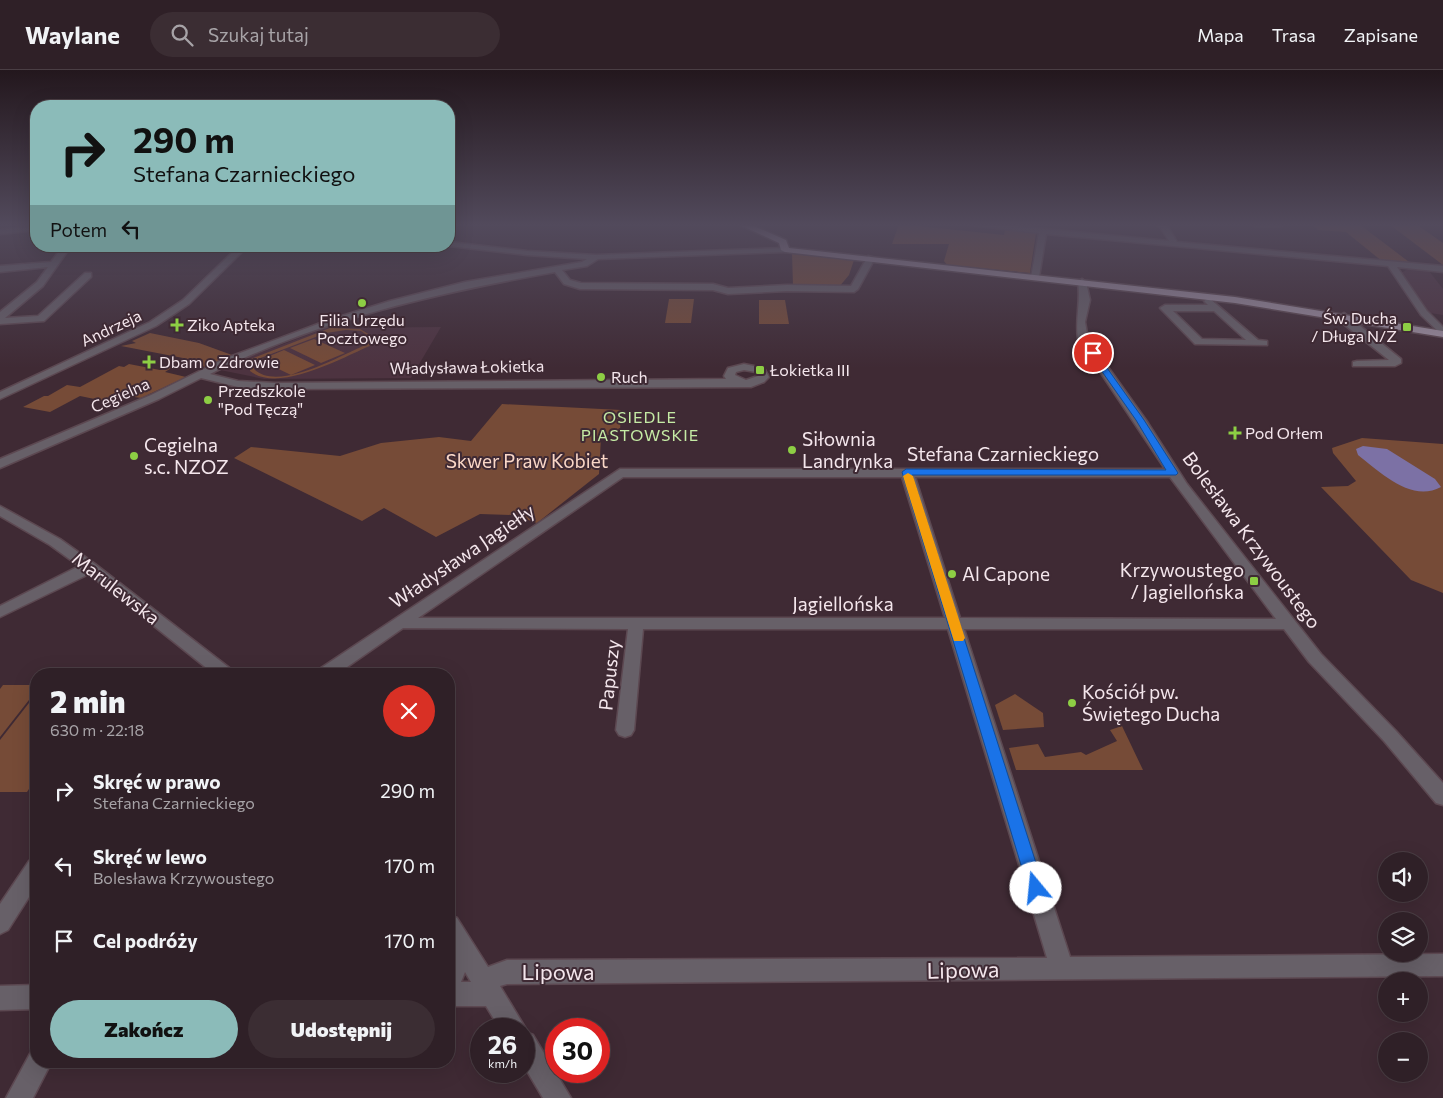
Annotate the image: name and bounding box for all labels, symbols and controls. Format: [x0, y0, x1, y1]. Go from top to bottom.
search box [150, 12, 500, 57]
text: Waylane [25, 20, 120, 49]
icon: search [168, 21, 196, 49]
text: Szukaj tutaj [208, 23, 309, 46]
text: Mapa [1197, 24, 1244, 46]
text: Trasa [1272, 24, 1316, 46]
text: Zapisane [1344, 24, 1418, 46]
text: 290 m [133, 117, 235, 160]
icon: right [50, 120, 115, 185]
text: Stefana Czarnieckiego [133, 160, 355, 187]
icon: left [117, 215, 145, 243]
text: Potem [50, 218, 107, 241]
marker: Filia Urzędu Pocztowego [356, 297, 368, 309]
street label: Andrzeja [77, 305, 144, 350]
place label: Św. Ducha / Długa N/Ż [1311, 308, 1397, 345]
place label: Filia Urzędu Pocztowego [317, 310, 407, 347]
place label: Ziko Apteka [187, 315, 275, 334]
marker: Ziko Apteka [171, 319, 183, 331]
marker: Św. Ducha / Długa N/Ż [1401, 321, 1413, 333]
pin [1072, 332, 1114, 374]
icon: arrive [1079, 339, 1107, 367]
place label: Dbam o Zdrowie [159, 352, 279, 371]
marker: Dbam o Zdrowie [143, 356, 155, 368]
street label: Władysława Łokietka [390, 356, 544, 377]
place label: Łokietka III [769, 360, 850, 379]
marker: Łokietka III [754, 364, 766, 376]
place label: Ruch [611, 367, 648, 386]
marker: Ruch [595, 371, 607, 383]
street label: Cegielna [88, 373, 152, 416]
place label: Przedszkole "Pod Tęczą" [218, 381, 306, 418]
marker: Przedszkole "Pod Tęczą" [202, 394, 214, 406]
district label: OSIEDLE PIASTOWSKIE [581, 407, 699, 444]
place label: Pod Orłem [1245, 423, 1323, 442]
place label: Siłownia Landrynka [802, 427, 893, 472]
marker: Pod Orłem [1229, 427, 1241, 439]
place label: Cegielna s.c. NZOZ [144, 433, 229, 478]
street label: Stefana Czarnieckiego [907, 442, 1099, 465]
marker: Siłownia Landrynka [786, 444, 798, 456]
street label: Bolesława Krzywoustego [1178, 447, 1326, 633]
park label: Skwer Praw Kobiet [446, 449, 609, 472]
marker: Cegielna s.c. NZOZ [128, 450, 140, 462]
street label: Władysława Jagiełły [385, 498, 539, 613]
street label: Marulewska [68, 546, 165, 629]
place label: Krzywoustego / Jagiellońska [1120, 558, 1244, 603]
place label: Al Capone [962, 562, 1050, 585]
marker: Al Capone [946, 568, 958, 580]
marker: Krzywoustego / Jagiellońska [1248, 575, 1260, 587]
street label: Jagiellońska [792, 592, 894, 615]
street label: Papuszy [593, 638, 624, 712]
place label: Kościół pw. Świętego Ducha [1082, 680, 1220, 725]
text: 2 min [50, 682, 125, 719]
button: close [383, 685, 435, 737]
marker: Kościół pw. Świętego Ducha [1066, 697, 1078, 709]
text: 630 m · 22:18 [50, 720, 144, 739]
text: Skręć w prawo [93, 770, 221, 793]
icon: right [50, 777, 78, 805]
text: 290 m [380, 779, 435, 802]
text: Stefana Czarnieckiego [93, 793, 255, 812]
text: Skręć w lewo [93, 845, 207, 868]
icon: left [50, 852, 78, 880]
map controls [1378, 852, 1428, 1082]
button: sound [1378, 852, 1428, 902]
text: 170 m [384, 854, 435, 877]
position arrow [1009, 861, 1061, 913]
text: Bolesława Krzywoustego [93, 868, 274, 887]
button: layers [1378, 912, 1428, 962]
icon: arrive [50, 927, 78, 955]
text: Cel podróży [93, 929, 198, 952]
text: 170 m [384, 929, 435, 952]
street label: Lipowa [926, 955, 1000, 984]
street label: Lipowa [522, 958, 594, 985]
button: + [1378, 972, 1428, 1022]
button: Zakończ [50, 1000, 238, 1058]
button: Udostępnij [248, 1000, 435, 1058]
speed limit sign: 30 [545, 1018, 610, 1083]
text: 26 [488, 1029, 517, 1059]
button: − [1378, 1032, 1428, 1082]
text: km/h [488, 1056, 517, 1070]

